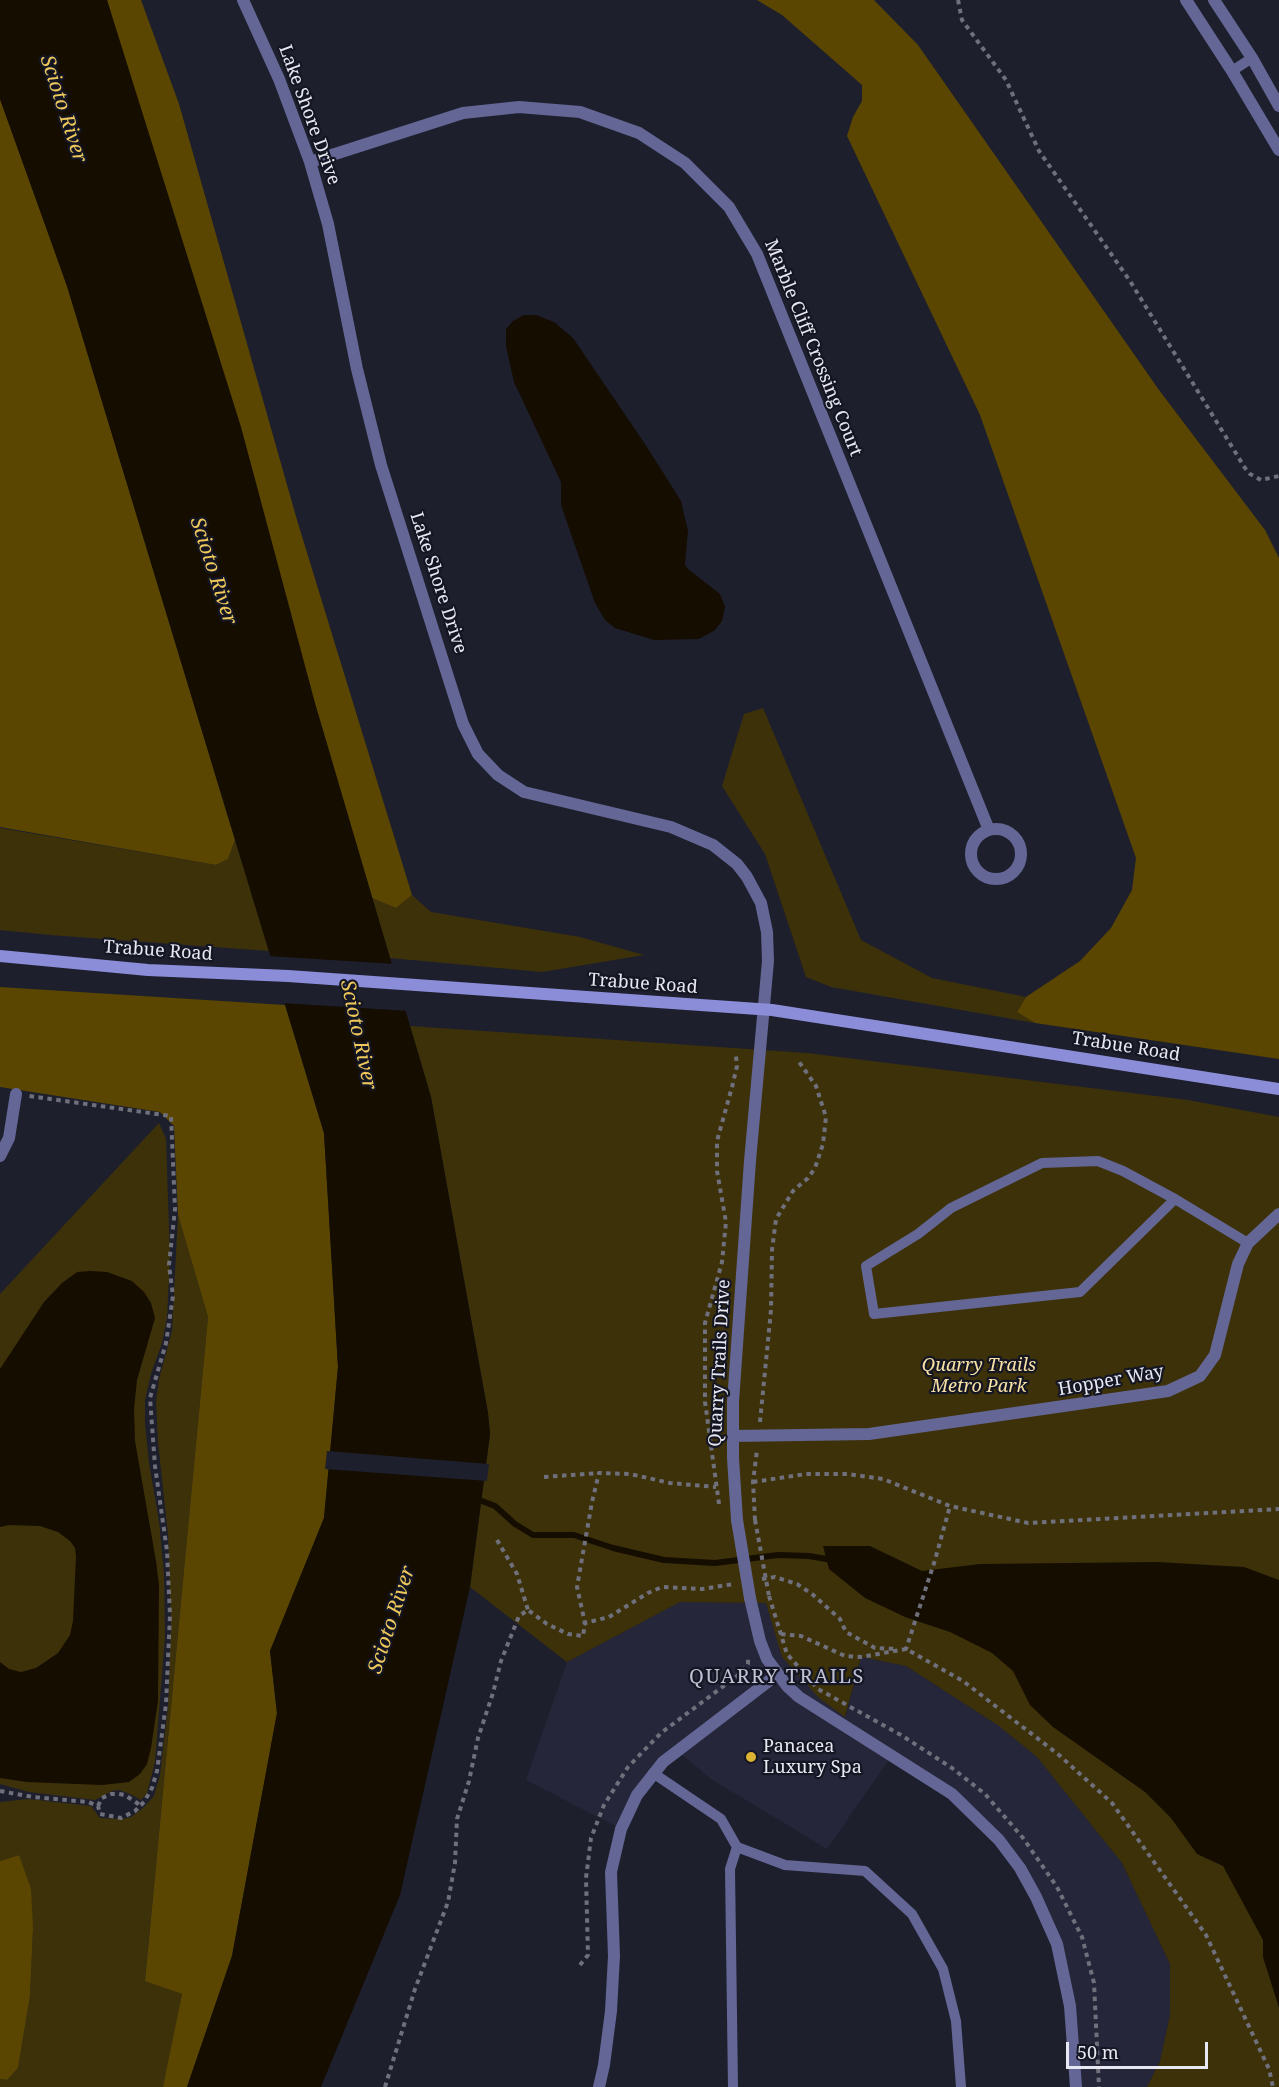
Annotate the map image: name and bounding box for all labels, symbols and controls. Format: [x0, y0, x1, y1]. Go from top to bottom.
street label: Lake Shore Drive [274, 42, 344, 188]
water label: Scioto River [34, 52, 92, 166]
street label: Marble Cliff Crossing Court [760, 236, 866, 460]
street label: Lake Shore Drive [405, 509, 471, 657]
water label: Scioto River [184, 514, 242, 628]
street label: Trabue Road [103, 936, 213, 966]
street label: Trabue Road [588, 969, 698, 999]
water label: Scioto River [335, 978, 381, 1092]
street label: Trabue Road [1070, 1028, 1182, 1066]
street label: Quarry Trails Drive [705, 1279, 735, 1447]
park label: Quarry Trails Metro Park [922, 1355, 1036, 1398]
street label: Hopper Way [1056, 1361, 1166, 1401]
water label: Scioto River [363, 1563, 421, 1677]
district label: QUARRY TRAILS [689, 1665, 865, 1689]
place label: Panacea Luxury Spa [763, 1736, 862, 1778]
marker: Panacea Luxury Spa [744, 1750, 758, 1764]
scale bar [1069, 2030, 1212, 2068]
text: 50 m [1077, 2040, 1119, 2064]

